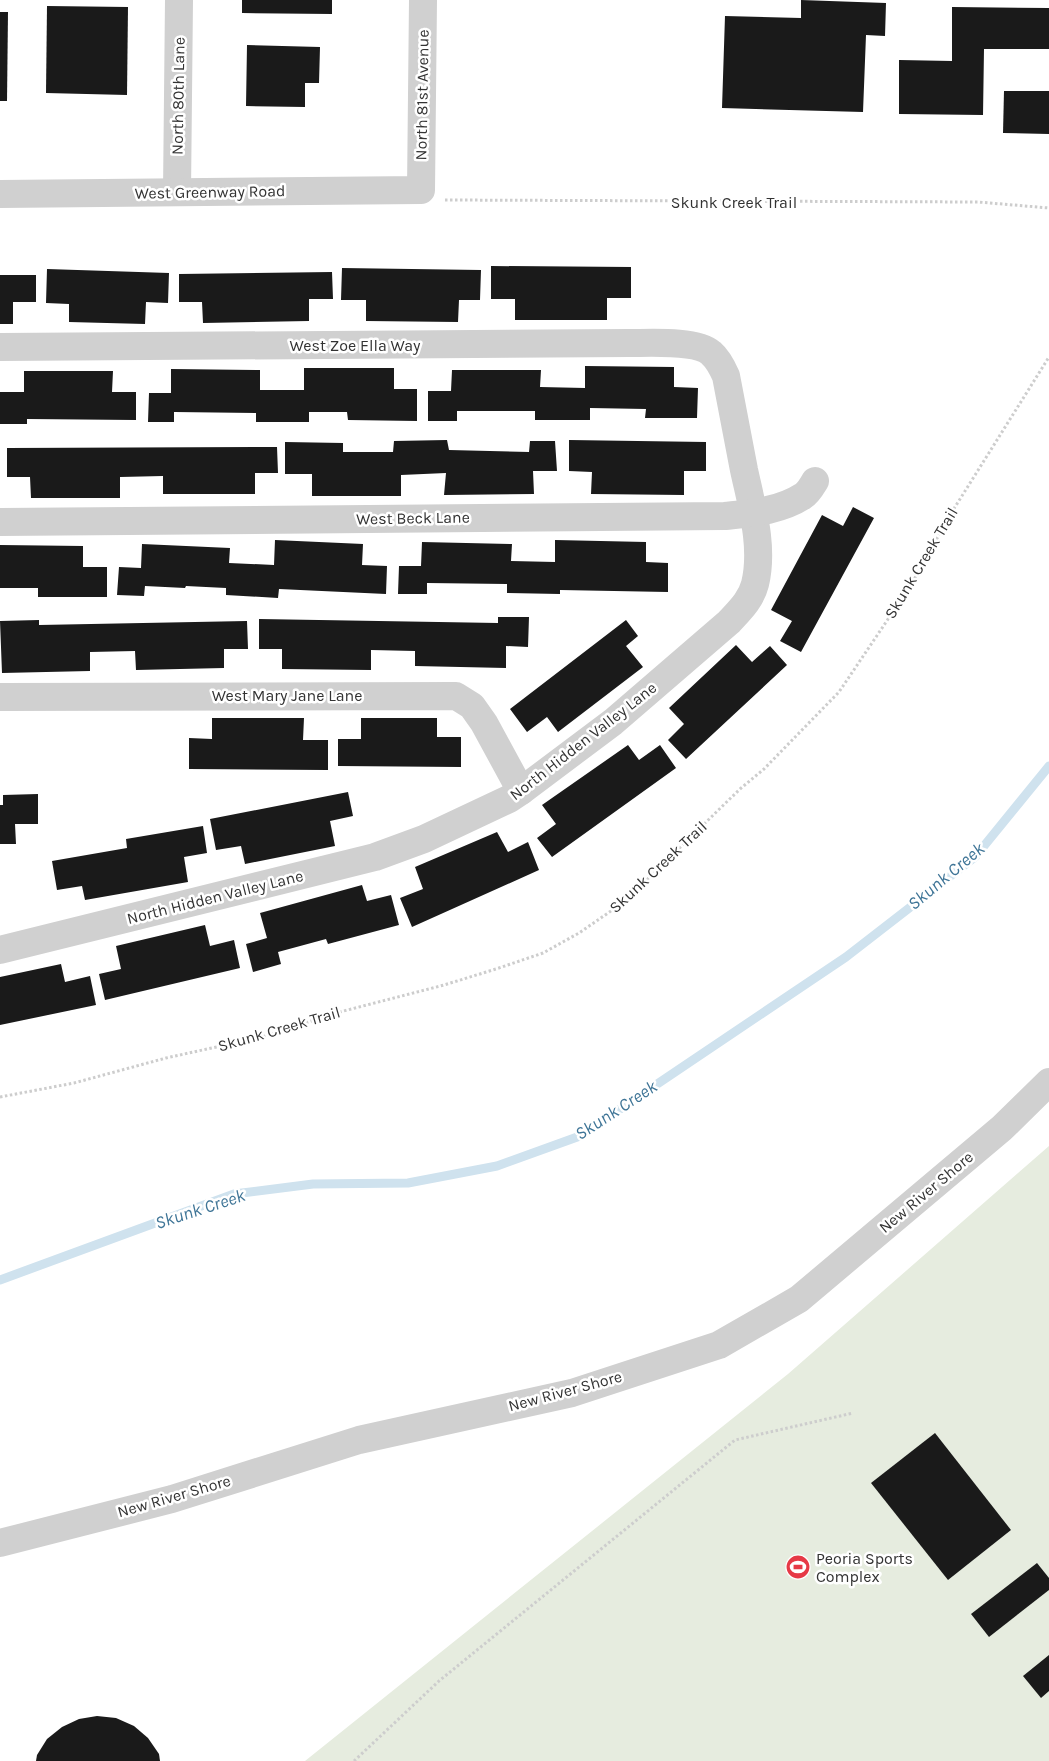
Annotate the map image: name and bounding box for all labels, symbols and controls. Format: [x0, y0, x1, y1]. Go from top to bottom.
street label: North 81st Avenue [411, 29, 433, 161]
street label: North 80th Lane [167, 37, 189, 155]
street label: West Greenway Road [134, 181, 286, 203]
street label: Skunk Creek Trail [671, 193, 797, 212]
street label: West Zoe Ella Way [289, 336, 421, 355]
street label: Skunk Creek Trail [880, 504, 962, 622]
street label: West Beck Lane [356, 508, 470, 528]
street label: North Hidden Valley Lane [506, 678, 660, 804]
street label: West Mary Jane Lane [212, 686, 362, 705]
street label: Skunk Creek Trail [605, 817, 711, 917]
water label: Skunk Creek [903, 837, 990, 914]
street label: North Hidden Valley Lane [125, 866, 305, 928]
street label: Skunk Creek Trail [216, 1002, 342, 1056]
water label: Skunk Creek [571, 1075, 662, 1145]
street label: New River Shore [875, 1147, 977, 1237]
water label: Skunk Creek [152, 1184, 249, 1234]
street label: New River Shore [506, 1367, 624, 1415]
street label: New River Shore [115, 1471, 233, 1521]
place label: Peoria Sports Complex [816, 1549, 913, 1586]
sports icon: Peoria Sports Complex [785, 1554, 811, 1580]

